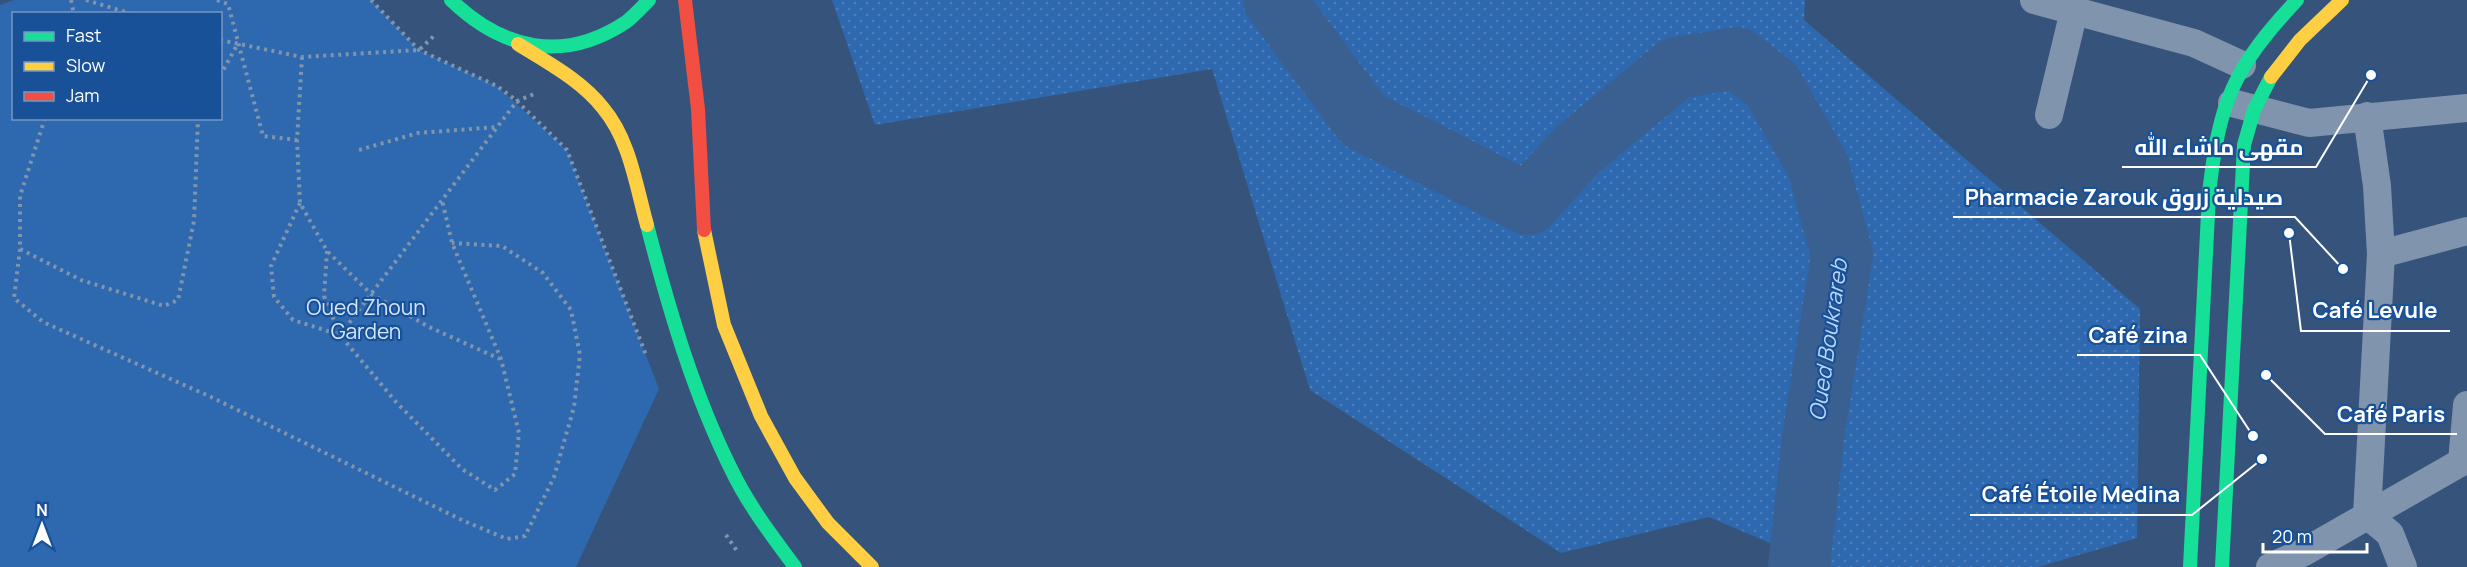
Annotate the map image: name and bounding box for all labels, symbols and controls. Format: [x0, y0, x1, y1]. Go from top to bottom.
legend [12, 12, 222, 120]
text: Fast [66, 23, 101, 47]
text: Slow [66, 53, 106, 77]
text: Jam [66, 83, 100, 107]
callout: مقهى ماشاء الله [2122, 127, 2316, 167]
text: مقهى ماشاء الله [2134, 132, 2304, 162]
callout: Pharmacie Zarouk صيدلية زروق [1953, 177, 2295, 217]
text: Pharmacie Zarouk صيدلية زروق [1965, 182, 2283, 212]
water label: Oued Boukrareb [1802, 255, 1854, 423]
callout: Café Levule [2301, 291, 2450, 331]
park label: Oued Zhoun Garden [306, 293, 426, 345]
text: Café Levule [2313, 295, 2437, 325]
callout: Café zina [2077, 315, 2200, 355]
text: Café zina [2088, 320, 2188, 350]
callout: Café Paris [2325, 394, 2457, 434]
text: Café Paris [2337, 399, 2445, 429]
callout: Café Étoile Medina [1970, 475, 2192, 515]
text: Café Étoile Medina [1982, 479, 2180, 509]
north arrow [12, 495, 72, 555]
text: N [36, 499, 48, 521]
scale bar [2263, 516, 2366, 554]
text: 20 m [2272, 524, 2312, 548]

